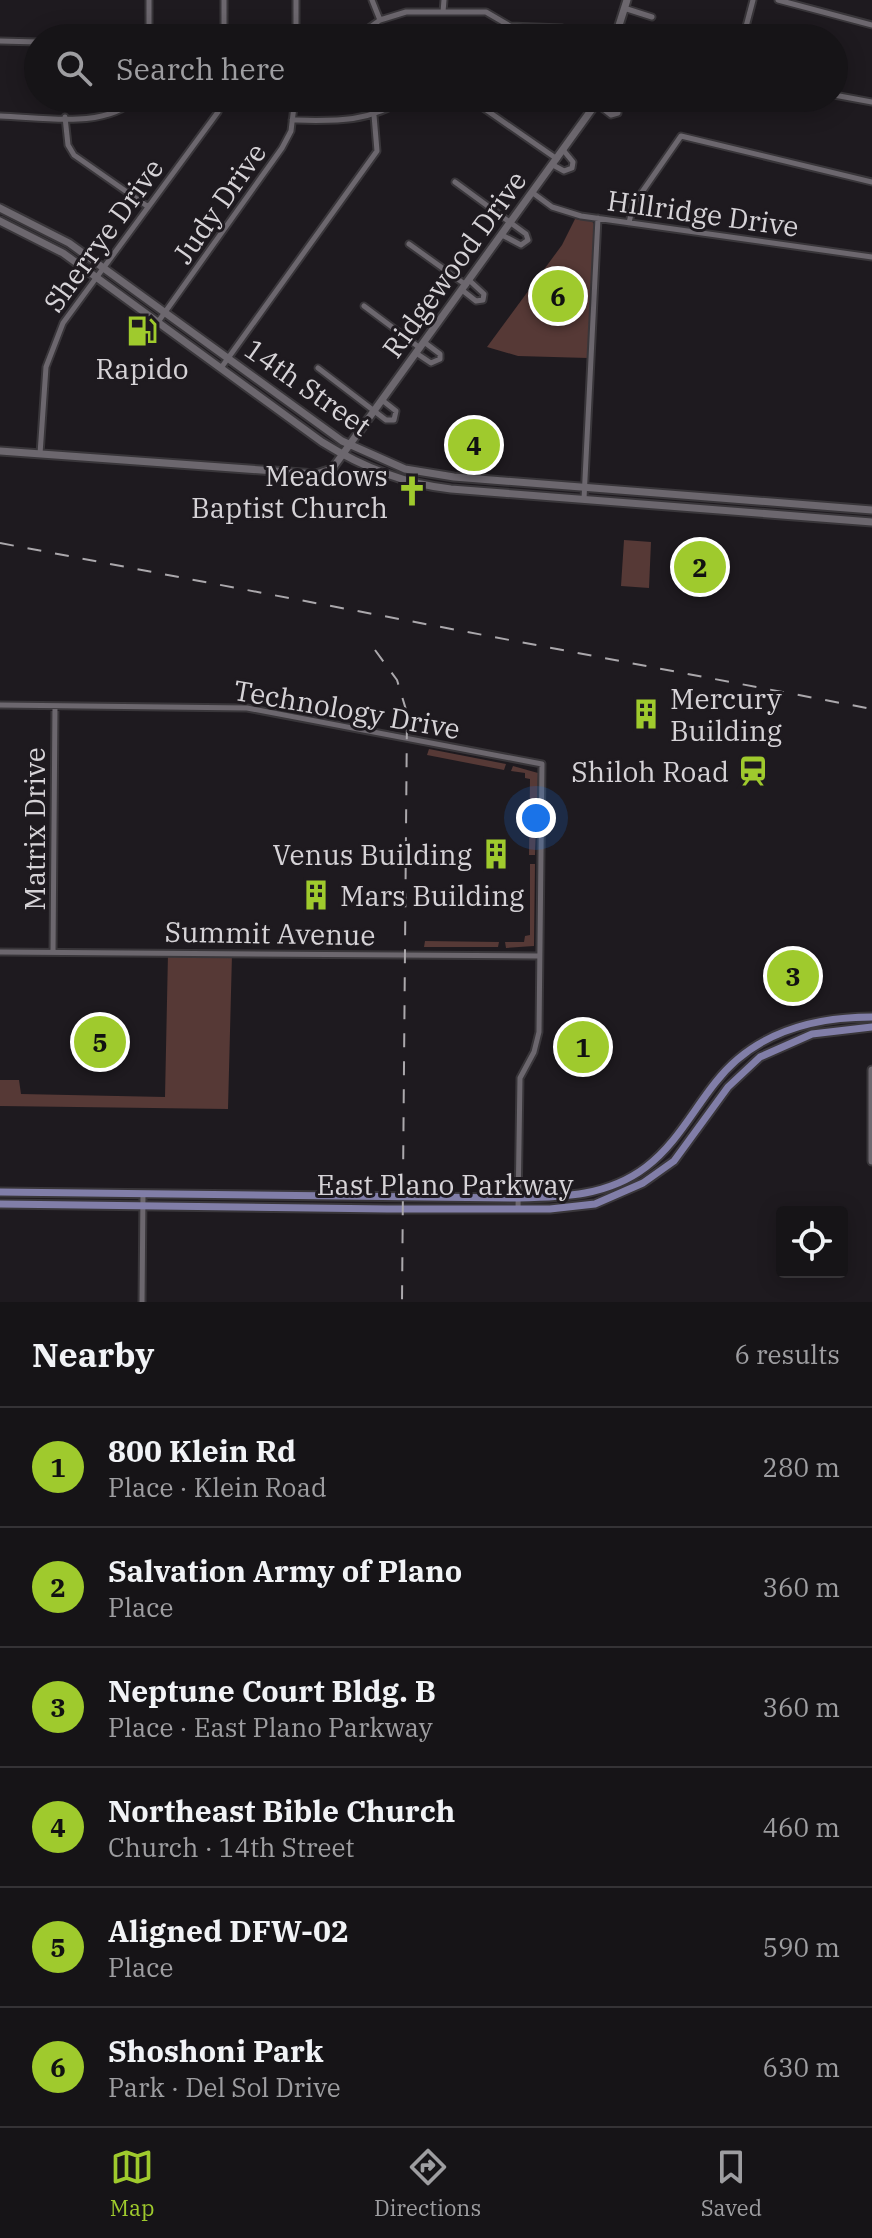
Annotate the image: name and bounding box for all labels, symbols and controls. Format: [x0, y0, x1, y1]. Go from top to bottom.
search box [24, 24, 848, 112]
icon: search [52, 46, 96, 90]
text: Search here [116, 49, 285, 88]
street label: Judy Drive [164, 135, 274, 271]
street label: Sherrye Drive [35, 151, 171, 319]
street label: Ridgewood Drive [374, 163, 534, 365]
street label: Hillridge Drive [605, 181, 801, 245]
pin: 6 [532, 266, 584, 326]
fuel station icon: Rapido [125, 314, 159, 348]
street label: 14th Street [238, 330, 379, 444]
place label: Rapido [96, 350, 188, 387]
pin: 4 [448, 415, 500, 475]
place label: Meadows Baptist Church [191, 457, 388, 526]
church icon: Meadows Baptist Church [395, 474, 429, 508]
pin: 2 [674, 537, 726, 597]
street label: Technology Drive [231, 671, 463, 747]
place label: Mercury Building [670, 680, 782, 749]
building icon: Mercury Building [629, 697, 663, 731]
street label: Matrix Drive [16, 747, 53, 911]
place label: Shiloh Road [571, 753, 729, 790]
station icon: Shiloh Road [736, 754, 770, 788]
your location [516, 798, 556, 838]
place label: Venus Building [273, 836, 472, 873]
building icon: Venus Building [479, 837, 513, 871]
place label: Mars Building [340, 877, 524, 914]
building icon: Mars Building [299, 878, 333, 912]
street label: Summit Avenue [164, 913, 376, 953]
pin: 3 [767, 946, 819, 1006]
pin: 5 [74, 1012, 126, 1072]
pin: 1 [557, 1017, 609, 1077]
street label: East Plano Parkway [316, 1166, 574, 1203]
map controls [776, 1206, 848, 1278]
button: locate [776, 1206, 848, 1278]
text: Nearby [32, 1332, 154, 1376]
text: 6 results [734, 1337, 840, 1371]
text: 800 Klein Rd [108, 1431, 296, 1470]
text: 1 [50, 1450, 66, 1484]
text: 280 m [762, 1450, 840, 1484]
text: Place · Klein Road [108, 1470, 327, 1504]
text: Salvation Army of Plano [108, 1551, 462, 1590]
text: 2 [50, 1570, 66, 1604]
text: 360 m [762, 1570, 840, 1604]
text: Place [108, 1590, 173, 1624]
text: Neptune Court Bldg. B [108, 1671, 436, 1710]
text: 3 [50, 1690, 66, 1724]
text: 360 m [762, 1690, 840, 1724]
text: Place · East Plano Parkway [108, 1710, 433, 1744]
text: Northeast Bible Church [108, 1791, 455, 1830]
text: 4 [50, 1810, 66, 1844]
text: 460 m [762, 1810, 840, 1844]
text: Church · 14th Street [108, 1830, 355, 1864]
text: Aligned DFW-02 [108, 1911, 349, 1950]
text: 5 [50, 1930, 66, 1964]
text: 590 m [762, 1930, 840, 1964]
text: Place [108, 1950, 173, 1984]
text: Shoshoni Park [108, 2031, 324, 2070]
text: 6 [50, 2050, 66, 2084]
text: 630 m [762, 2050, 840, 2084]
text: Park · Del Sol Drive [108, 2070, 341, 2104]
tab: Map [110, 2145, 154, 2222]
tab: Directions [374, 2145, 481, 2222]
tab: Saved [701, 2145, 762, 2222]

